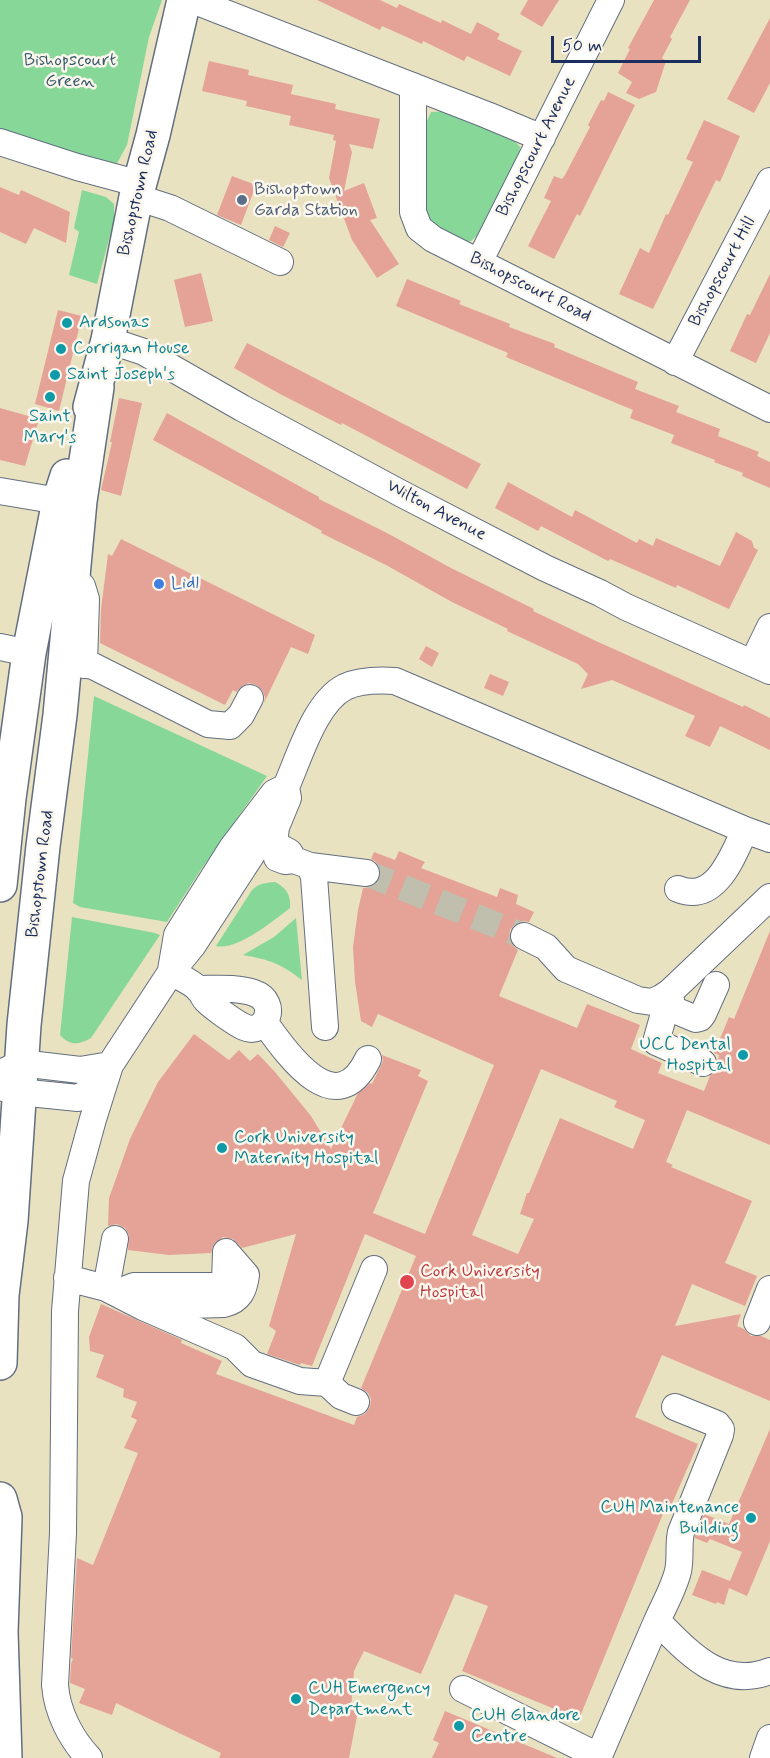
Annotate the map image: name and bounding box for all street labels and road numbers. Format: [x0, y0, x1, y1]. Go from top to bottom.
street label: Bishopscourt Avenue [492, 74, 582, 220]
street label: Bishopstown Road [114, 128, 164, 258]
street label: Bishopscourt Hill [685, 213, 761, 331]
street label: Bishopscourt Road [466, 248, 594, 328]
street label: Wilton Avenue [382, 476, 490, 546]
street label: Bishopstown Road [22, 809, 60, 939]

